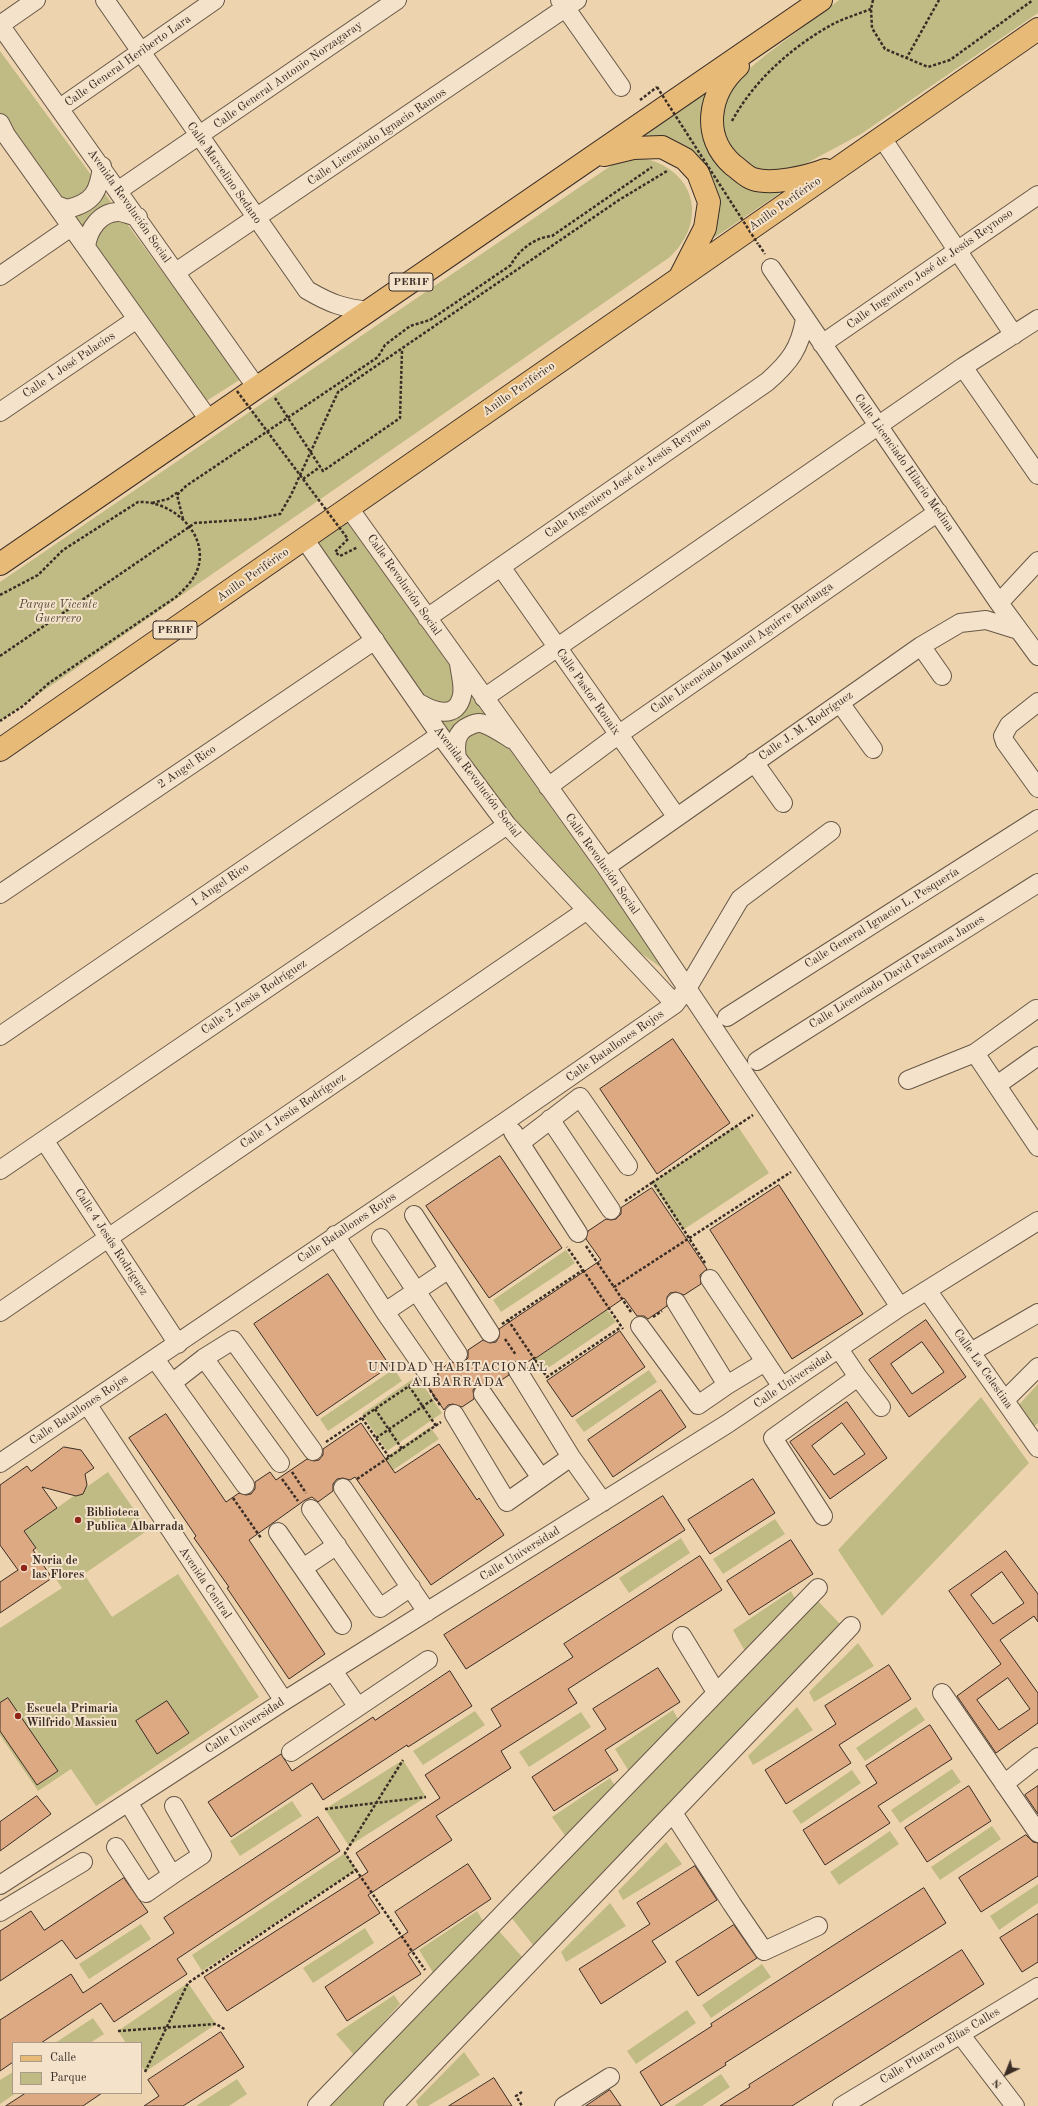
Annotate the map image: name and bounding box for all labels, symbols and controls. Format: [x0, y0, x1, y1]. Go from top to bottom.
street label: Calle General Heriberto Lara [62, 12, 194, 110]
street label: Calle General Antonio Norzagaray [211, 18, 365, 132]
street label: Calle Licenciado Ignacio Ramos [305, 85, 449, 189]
street label: Calle Marcelino Sedano [183, 119, 265, 227]
street label: Avenida Revolución Social [84, 146, 174, 266]
street label: Anillo Periférico [746, 174, 824, 234]
street label: Calle Ingeniero José de Jesús Reynoso [844, 206, 1016, 332]
road number: PERIF [389, 273, 433, 291]
street label: Calle 1 José Palacios [20, 329, 118, 401]
street label: Anillo Periférico [480, 359, 558, 419]
street label: Calle Licenciado Hilario Medina [851, 391, 957, 535]
street label: Calle Ingeniero José de Jesús Reynoso [542, 415, 714, 541]
street label: Calle Revolución Social [364, 532, 444, 638]
street label: Anillo Periférico [214, 545, 292, 605]
street label: Calle Licenciado Manuel Aguirre Berlanga [648, 579, 836, 717]
park label: Parque Vicente Guerrero [19, 598, 97, 626]
road number: PERIF [153, 621, 197, 639]
street label: Calle Pastor Rouaix [553, 646, 623, 738]
street label: Calle J. M. Rodríguez [756, 688, 856, 764]
street label: Avenida Revolución Social [430, 723, 524, 841]
street label: 2 Angel Rico [155, 742, 219, 792]
street label: Calle Revolución Social [562, 811, 642, 917]
street label: 1 Angel Rico [188, 860, 252, 910]
street label: Calle General Ignacio L. Pesquería [802, 864, 962, 972]
street label: Calle Licenciado David Pastrana James [807, 912, 987, 1032]
street label: Calle 2 Jesús Rodríguez [198, 956, 310, 1038]
street label: Calle Batallones Rojos [563, 1007, 667, 1085]
street label: Calle 1 Jesús Rodríguez [237, 1070, 349, 1152]
street label: Calle 4 Jesús Rodríguez [71, 1186, 151, 1298]
street label: Calle Batallones Rojos [295, 1190, 399, 1266]
street label: Calle La Celestina [950, 1326, 1016, 1412]
street label: Calle Universidad [751, 1348, 835, 1412]
district label: UNIDAD HABITACIONAL ALBARRADA [368, 1360, 548, 1391]
street label: Calle Batallones Rojos [27, 1372, 131, 1448]
place label: Biblioteca Publica Albarrada [86, 1506, 184, 1534]
marker: Biblioteca Publica Albarrada [73, 1515, 83, 1525]
street label: Calle Universidad [477, 1524, 563, 1584]
street label: Avenida Central [176, 1544, 234, 1622]
place label: Noria de las Flores [32, 1554, 84, 1582]
marker: Noria de las Flores [19, 1563, 29, 1573]
street label: Calle Universidad [203, 1695, 287, 1757]
place label: Escuela Primaria Wilfrido Massieu [26, 1702, 118, 1730]
marker: Escuela Primaria Wilfrido Massieu [13, 1711, 23, 1721]
street label: Calle Plutarco Elías Calles [878, 2005, 1002, 2087]
legend [12, 2042, 142, 2094]
text: Calle [50, 2052, 76, 2064]
north arrow [986, 2054, 1026, 2094]
text: Parque [50, 2072, 86, 2084]
text: N [991, 2076, 1004, 2090]

